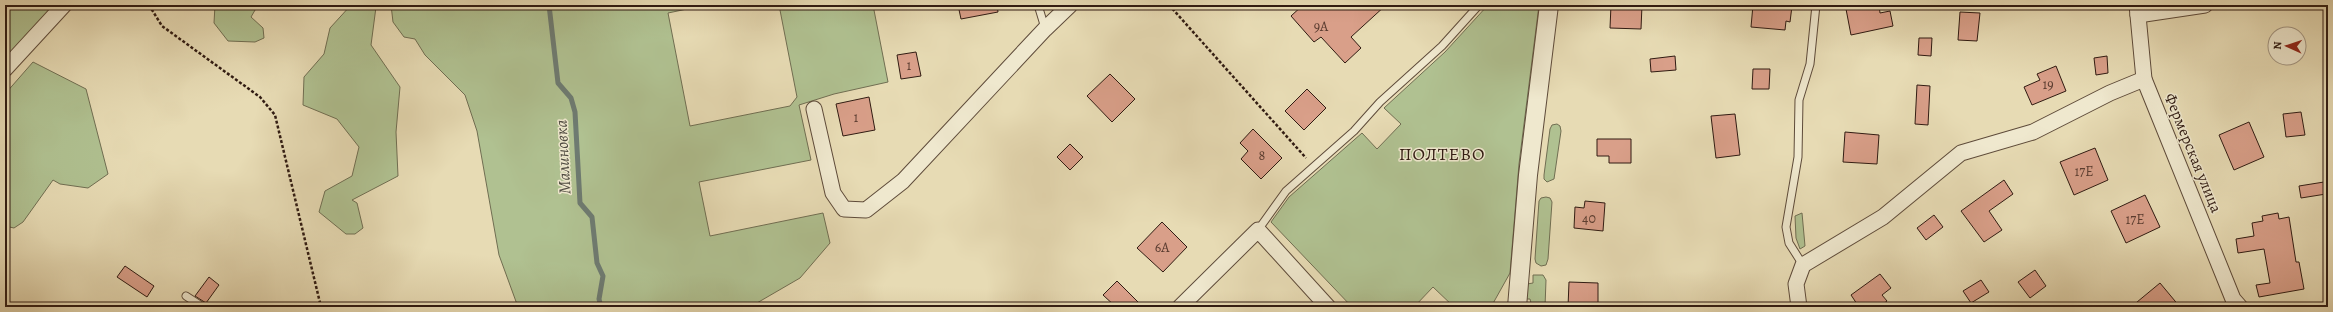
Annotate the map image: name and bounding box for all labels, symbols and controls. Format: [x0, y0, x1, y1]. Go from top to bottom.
house number: 9А [1314, 17, 1329, 36]
north arrow [2267, 26, 2307, 66]
text: N [2270, 41, 2285, 50]
house number: 1 [907, 56, 912, 75]
house number: 19 [2042, 75, 2054, 94]
street label: Фермерская улица [2159, 90, 2227, 217]
house number: 1 [854, 108, 859, 127]
water label: Малиновка [550, 119, 576, 195]
district label: ПОЛТЕВО [1399, 142, 1485, 166]
house number: 8 [1259, 146, 1266, 165]
house number: 17Е [2075, 162, 2093, 181]
house number: 40 [1582, 209, 1596, 228]
house number: 17Е [2126, 210, 2144, 229]
house number: 6А [1155, 238, 1170, 257]

